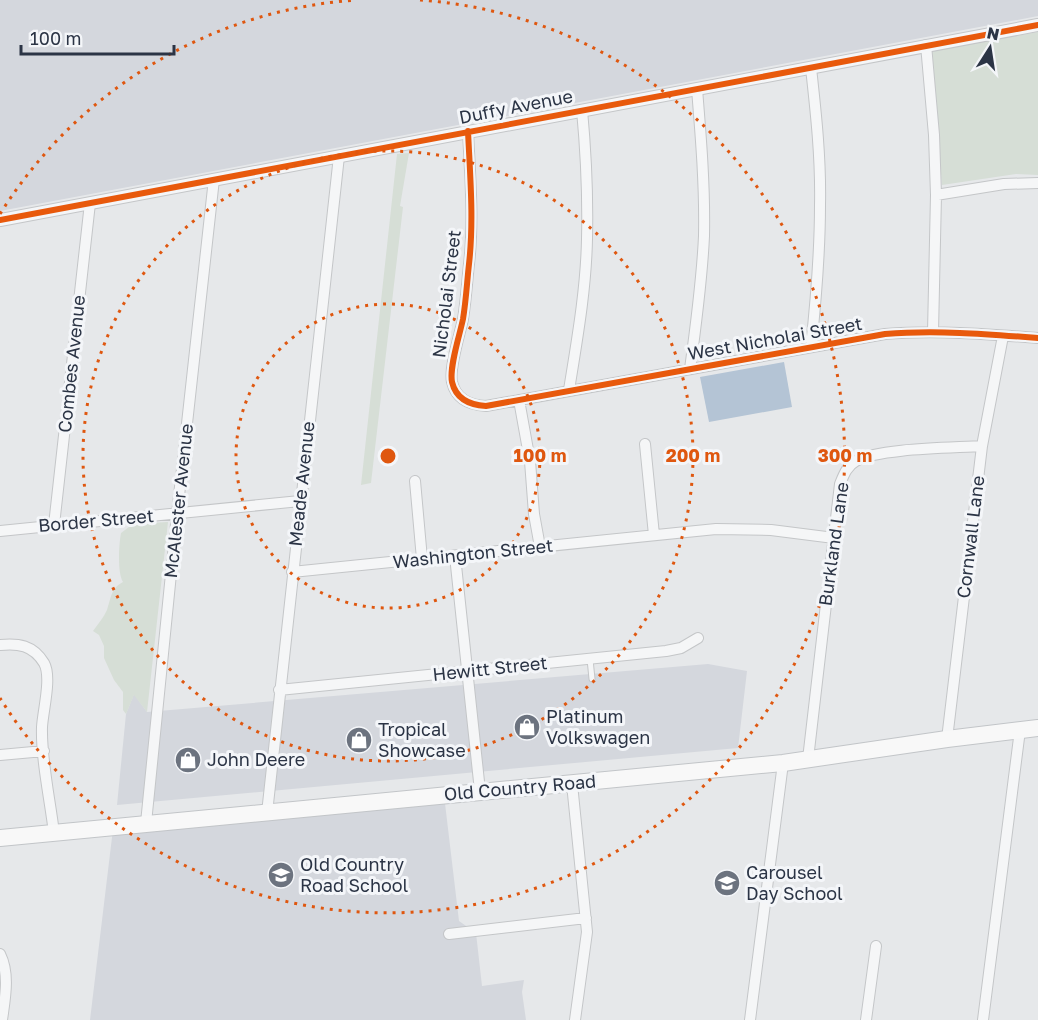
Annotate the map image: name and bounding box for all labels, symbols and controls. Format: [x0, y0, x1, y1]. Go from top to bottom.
scale bar [21, 18, 174, 56]
north arrow [960, 18, 1020, 78]
text: N [985, 22, 1001, 44]
text: 100 m [30, 27, 81, 49]
street label: Duffy Avenue [457, 84, 574, 128]
street label: Nicholai Street [427, 229, 465, 359]
street label: Combes Avenue [53, 294, 89, 434]
street label: West Nicholai Street [686, 312, 864, 364]
street label: Meade Avenue [283, 420, 319, 548]
street label: McAlester Avenue [159, 423, 197, 579]
text: 100 m [514, 444, 566, 466]
text: 200 m [666, 444, 720, 466]
text: 300 m [818, 444, 872, 466]
centre of rings [378, 446, 398, 466]
street label: Cornwall Lane [952, 474, 988, 600]
street label: Burkland Lane [813, 481, 853, 607]
street label: Border Street [37, 504, 155, 536]
street label: Washington Street [392, 534, 554, 572]
street label: Hewitt Street [431, 651, 548, 685]
place label: Platinum Volkswagen [546, 705, 650, 748]
shop icon: Platinum Volkswagen [512, 712, 542, 742]
place label: Tropical Showcase [378, 718, 466, 761]
shop icon: Tropical Showcase [344, 725, 374, 755]
shop icon: John Deere [173, 745, 203, 775]
place label: John Deere [207, 748, 305, 770]
street label: Old Country Road [443, 769, 597, 805]
place label: Old Country Road School [300, 853, 409, 896]
school or university icon: Old Country Road School [266, 860, 296, 890]
place label: Carousel Day School [746, 861, 843, 904]
school or university icon: Carousel Day School [712, 868, 742, 898]

